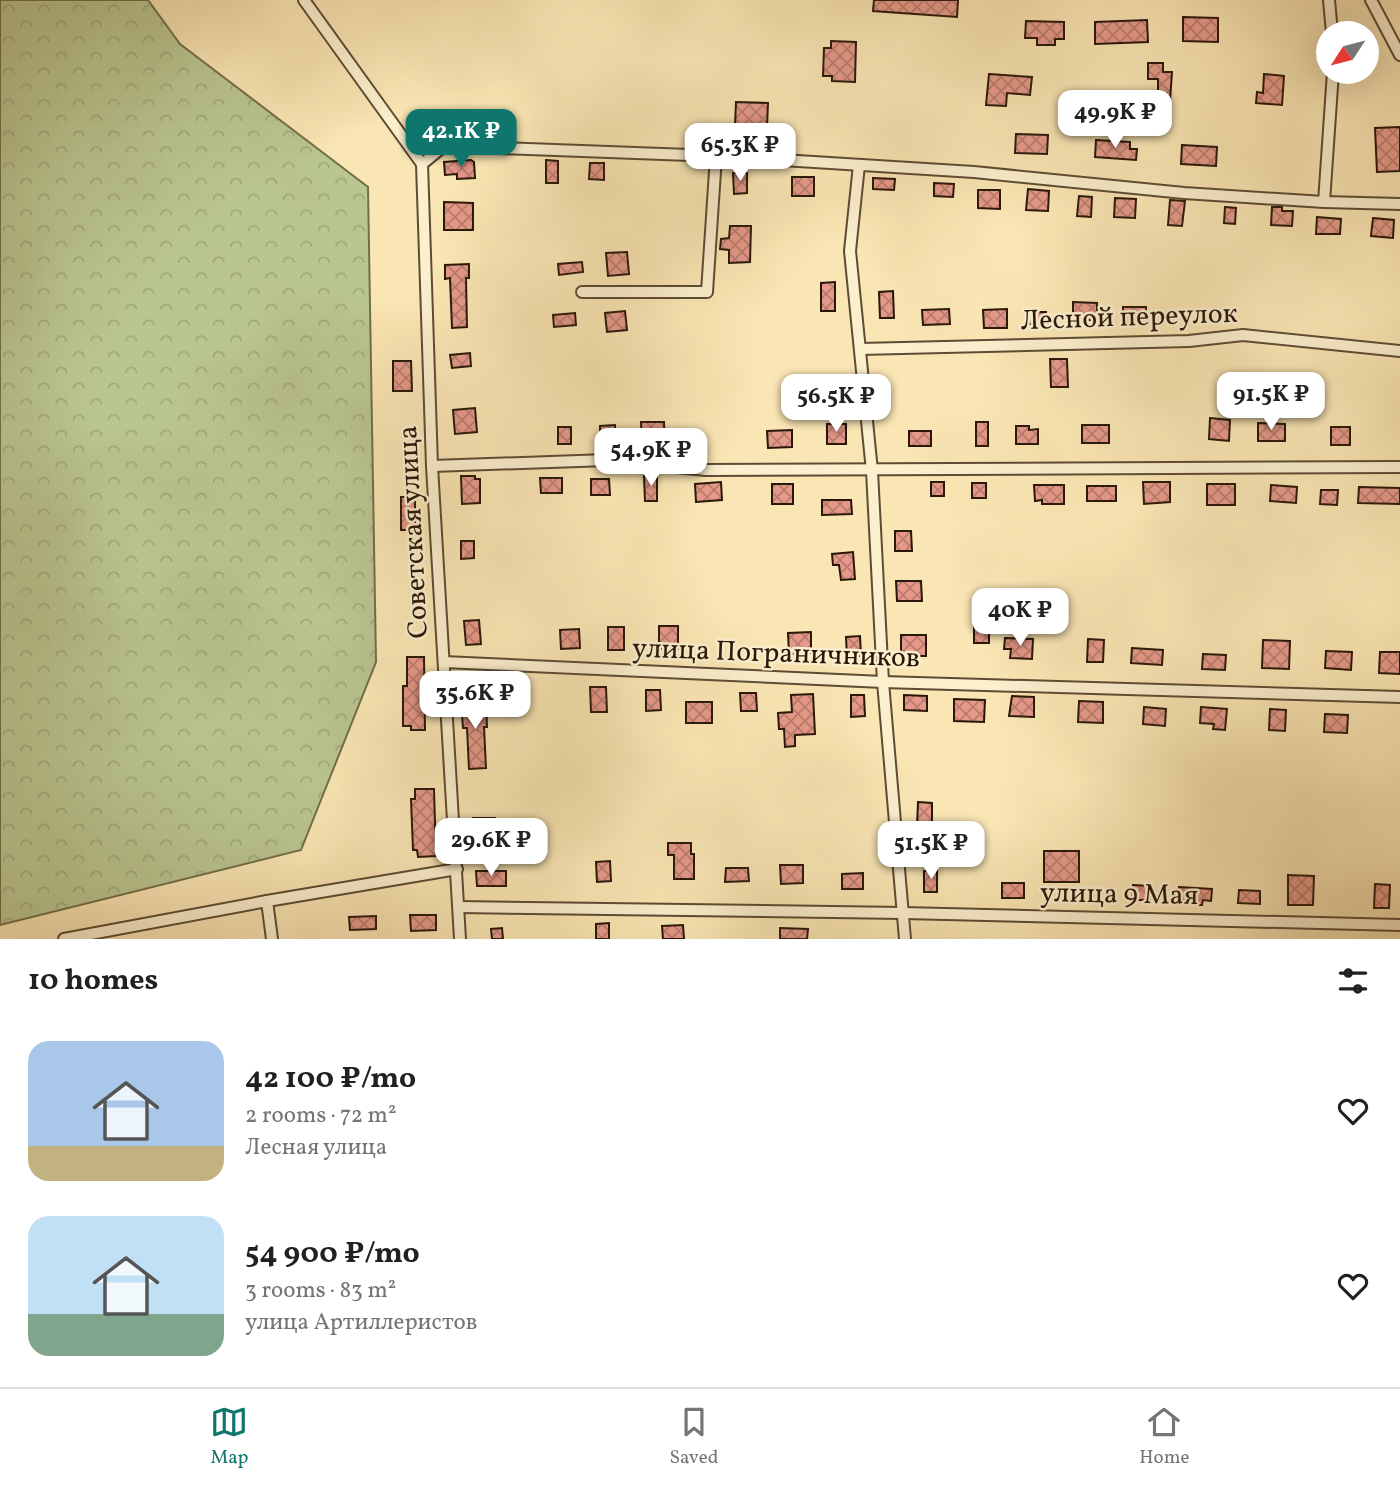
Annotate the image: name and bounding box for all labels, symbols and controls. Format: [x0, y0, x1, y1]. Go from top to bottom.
north arrow [1316, 21, 1379, 84]
map controls [1316, 21, 1379, 84]
pin: 49.9K ₽ [1050, 90, 1180, 150]
text: 49.9K ₽ [1074, 97, 1156, 129]
pin: 42.1K ₽ [396, 110, 526, 169]
text: 42.1K ₽ [422, 116, 500, 148]
pin: 65.3K ₽ [675, 124, 805, 183]
text: 65.3K ₽ [701, 130, 779, 162]
street label: Лесной переулок [1020, 295, 1238, 341]
pin: 91.5K ₽ [1206, 372, 1336, 432]
pin: 56.5K ₽ [771, 374, 901, 434]
text: 91.5K ₽ [1233, 379, 1309, 411]
text: 56.5K ₽ [797, 381, 875, 413]
street label: Советская улица [389, 425, 439, 639]
pin: 54.9K ₽ [586, 428, 716, 488]
text: 54.9K ₽ [610, 435, 692, 467]
pin: 40K ₽ [971, 588, 1069, 648]
text: 40K ₽ [988, 595, 1052, 627]
street label: улица Пограничников [631, 629, 921, 679]
pin: 35.6K ₽ [410, 672, 540, 731]
text: 35.6K ₽ [436, 678, 514, 710]
pin: 29.6K ₽ [426, 818, 556, 878]
pin: 51.5K ₽ [866, 822, 996, 881]
text: 29.6K ₽ [451, 825, 531, 857]
text: 51.5K ₽ [894, 828, 968, 860]
street label: улица 9 Мая [1040, 874, 1198, 916]
text: 10 homes [28, 960, 158, 1002]
icon: filters [1334, 962, 1372, 1000]
text: 42 100 ₽/mo [245, 1058, 416, 1100]
icon: home [84, 1069, 168, 1153]
icon: heart [1334, 1092, 1372, 1130]
text: 2 rooms · 72 m² [245, 1100, 396, 1132]
text: Лесная улица [245, 1132, 387, 1164]
text: 54 900 ₽/mo [245, 1233, 420, 1275]
icon: home [84, 1244, 168, 1328]
icon: heart [1334, 1267, 1372, 1305]
text: 3 rooms · 83 m² [245, 1275, 396, 1307]
text: улица Артиллеристов [245, 1307, 477, 1339]
tab: Map [210, 1403, 249, 1471]
tab: Saved [669, 1403, 718, 1471]
tab: Home [1139, 1403, 1190, 1471]

